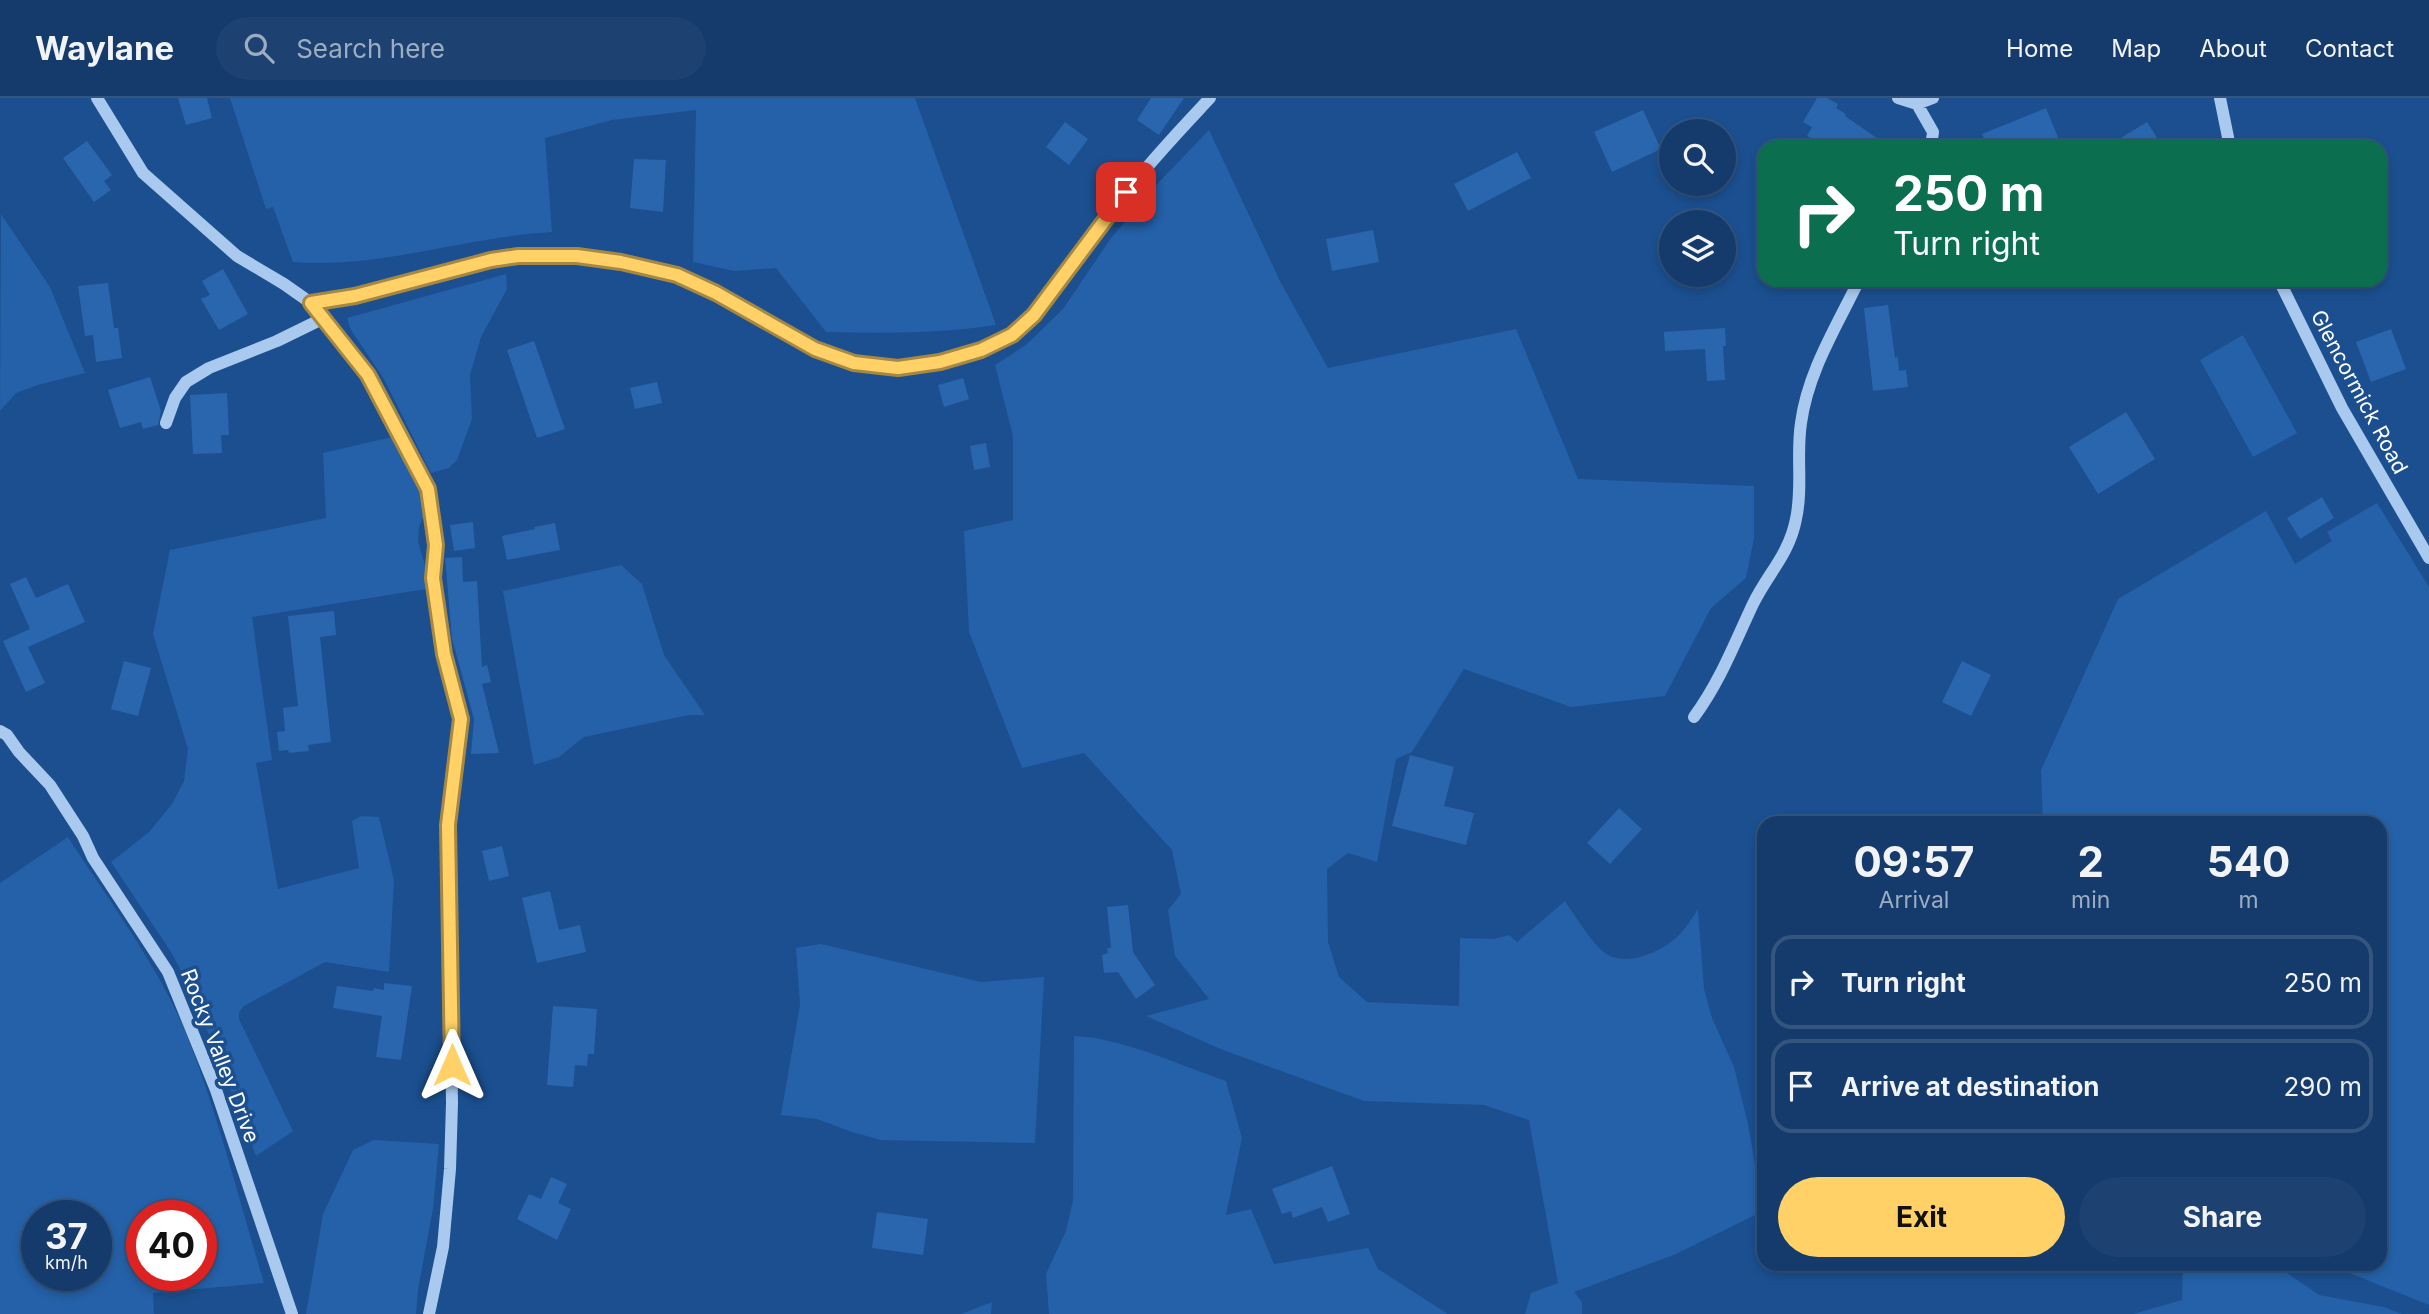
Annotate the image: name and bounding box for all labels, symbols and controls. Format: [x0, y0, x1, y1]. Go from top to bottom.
search box [216, 17, 706, 80]
text: Waylane [35, 28, 174, 68]
icon: search [240, 29, 278, 67]
text: Search here [296, 33, 445, 64]
text: Home [2006, 34, 2073, 63]
text: Map [2111, 34, 2161, 63]
text: About [2199, 34, 2267, 63]
text: Contact [2305, 34, 2394, 63]
map controls [1659, 119, 1736, 287]
button: search [1659, 119, 1736, 196]
pin [1096, 162, 1156, 222]
text: 250 m [1893, 164, 2045, 223]
icon: right [1778, 168, 1869, 259]
icon: arrive [1107, 173, 1145, 211]
button: layers [1659, 210, 1736, 287]
text: Turn right [1893, 224, 2040, 263]
street label: Glencormick Road [2306, 306, 2413, 478]
text: 09:57 [1854, 836, 1974, 887]
text: 2 [2077, 836, 2104, 887]
text: 540 [2207, 836, 2290, 887]
text: Arrival [1879, 886, 1949, 914]
text: min [2071, 886, 2110, 914]
text: m [2239, 886, 2259, 914]
icon: right [1782, 963, 1820, 1001]
street label: Rocky Valley Drive [176, 965, 265, 1146]
text: Turn right [1841, 967, 1966, 998]
text: 250 m [2284, 967, 2362, 998]
position arrow [415, 1028, 489, 1102]
icon: arrive [1782, 1067, 1820, 1105]
text: Arrive at destination [1841, 1071, 2100, 1102]
text: 290 m [2284, 1071, 2362, 1102]
button: Exit [1778, 1177, 2065, 1257]
button: Share [2079, 1177, 2366, 1257]
speed limit sign: 40 [126, 1200, 217, 1291]
text: 37 [45, 1215, 88, 1257]
text: km/h [45, 1252, 88, 1273]

